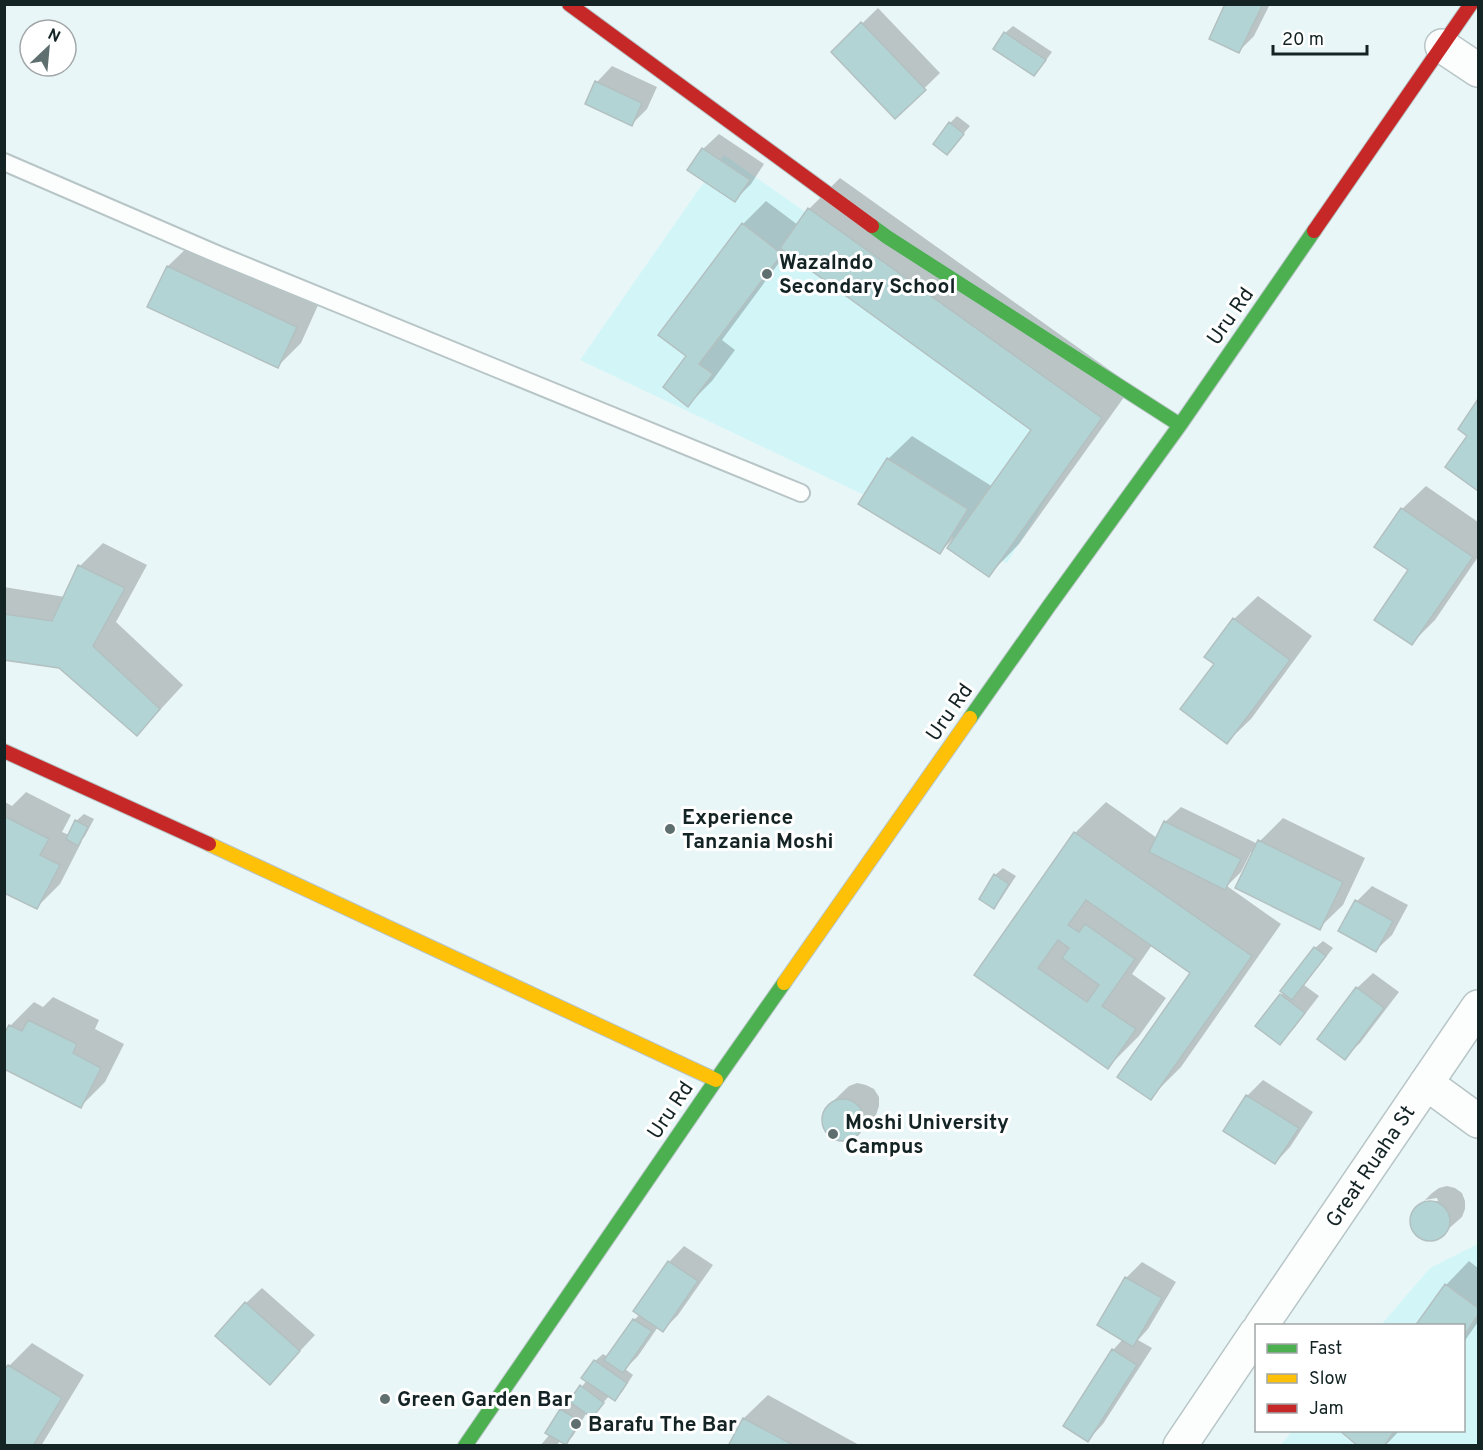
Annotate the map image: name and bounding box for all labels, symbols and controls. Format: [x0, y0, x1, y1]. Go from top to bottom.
north arrow [18, 18, 78, 78]
scale bar [1273, 18, 1368, 56]
text: N [44, 25, 63, 48]
text: 20 m [1282, 29, 1324, 52]
place label: Wazalndo Secondary School [779, 250, 956, 301]
marker: Wazalndo Secondary School [760, 267, 774, 281]
street label: Uru Rd [1202, 283, 1261, 351]
street label: Uru Rd [921, 679, 980, 747]
place label: Experience Tanzania Moshi [682, 805, 834, 856]
marker: Experience Tanzania Moshi [663, 822, 677, 836]
street label: Uru Rd [642, 1077, 700, 1145]
street label: Great Ruaha St [1320, 1101, 1422, 1233]
place label: Moshi University Campus [845, 1110, 1009, 1161]
marker: Moshi University Campus [826, 1127, 840, 1141]
legend [1255, 1324, 1465, 1432]
text: Fast [1309, 1338, 1342, 1361]
text: Slow [1309, 1368, 1347, 1391]
place label: Green Garden Bar [397, 1387, 572, 1414]
marker: Green Garden Bar [378, 1392, 392, 1406]
text: Jam [1309, 1398, 1344, 1421]
place label: Barafu The Bar [588, 1412, 737, 1439]
marker: Barafu The Bar [569, 1417, 583, 1431]

